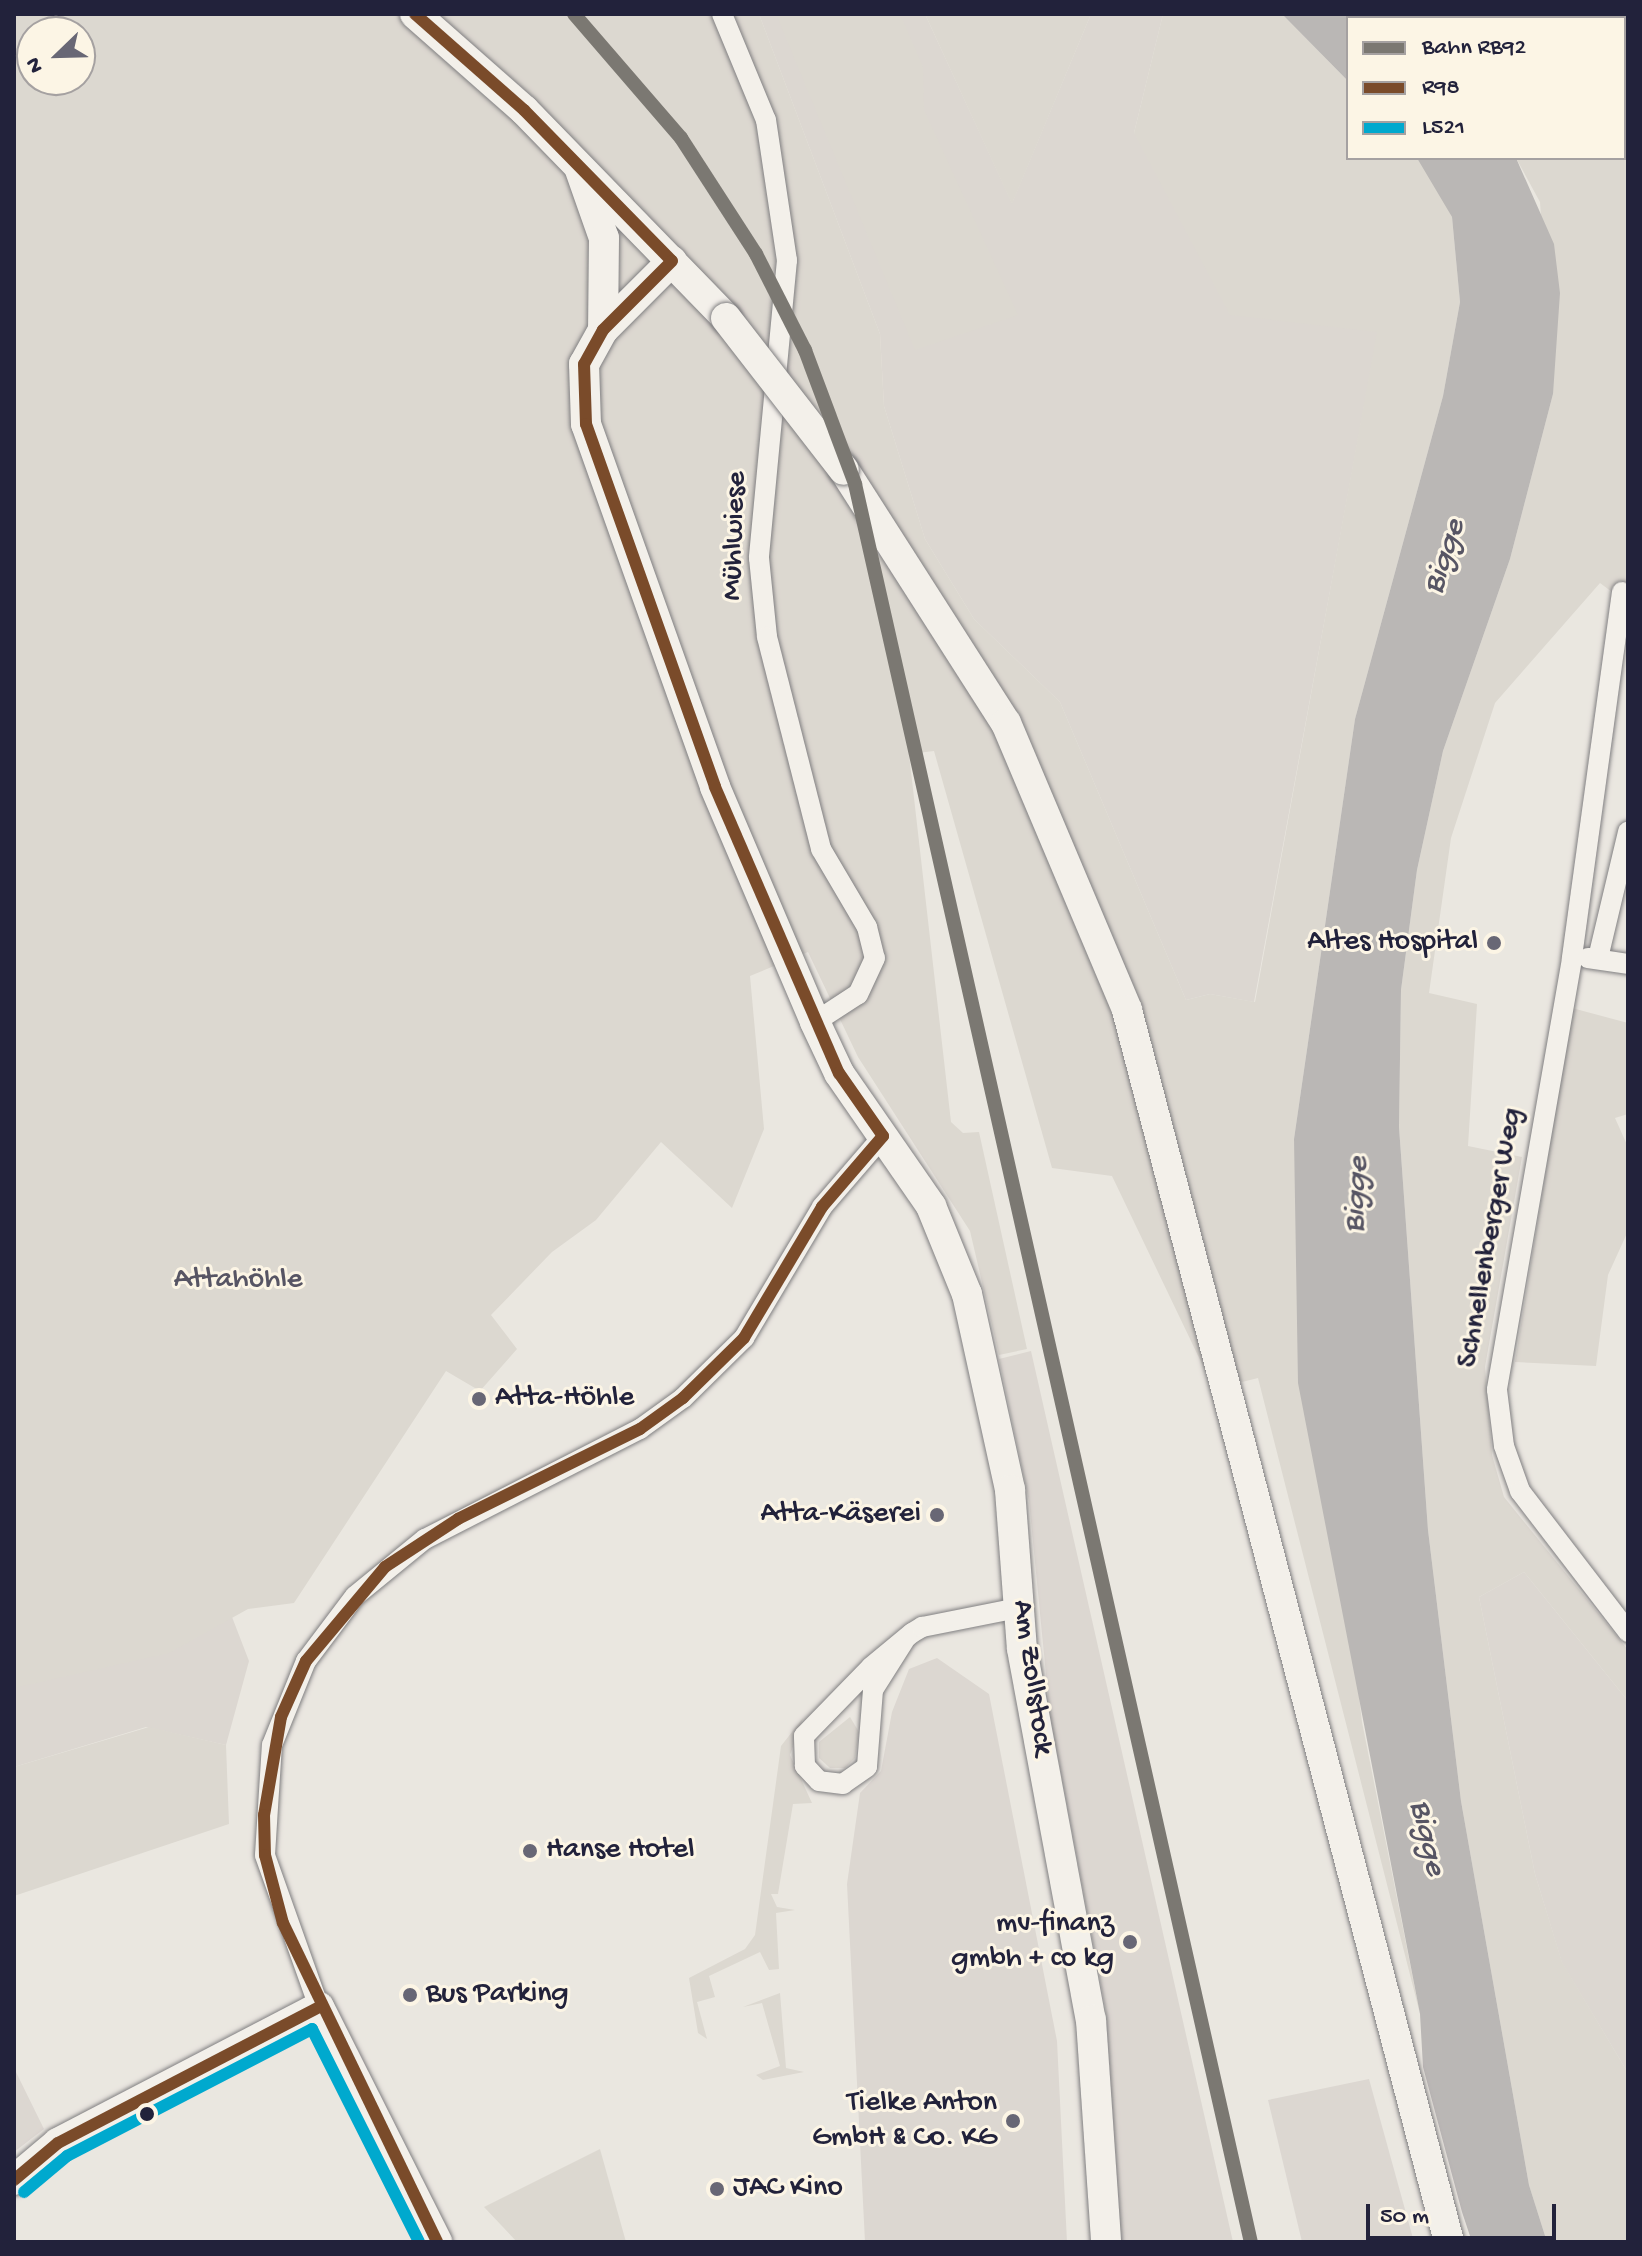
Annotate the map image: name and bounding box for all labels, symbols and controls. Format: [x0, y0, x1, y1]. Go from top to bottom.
north arrow [16, 16, 96, 96]
legend [1346, 16, 1626, 160]
text: Bahn RB92 [1422, 34, 1526, 63]
text: N [21, 53, 51, 76]
text: R98 [1422, 74, 1460, 103]
text: L521 [1422, 114, 1465, 143]
street label: Mühlwiese [716, 471, 756, 601]
water label: Bigge [1416, 515, 1476, 599]
place label: Altes Hospital [1307, 925, 1478, 961]
marker: Altes Hospital [1485, 934, 1503, 952]
street label: Schnellenberger Weg [1451, 1105, 1533, 1371]
water label: Bigge [1337, 1156, 1379, 1234]
park label: Attahöhle [174, 1263, 302, 1299]
place label: Atta-Höhle [495, 1381, 634, 1417]
marker: Atta-Höhle [470, 1390, 488, 1408]
place label: Atta-Käserei [760, 1497, 921, 1533]
marker: Atta-Käserei [928, 1506, 946, 1524]
street label: Am Zollstock [1002, 1598, 1060, 1758]
water label: Bigge [1399, 1797, 1453, 1879]
place label: Hanse Hotel [546, 1833, 695, 1869]
marker: Hanse Hotel [521, 1842, 539, 1860]
place label: mv-finanz gmbh + co kg [952, 1907, 1114, 1978]
marker: mv-finanz gmbh + co kg [1121, 1933, 1139, 1951]
place label: Bus Parking [426, 1977, 569, 2013]
marker: Bus Parking [401, 1986, 419, 2004]
place label: Tielke Anton GmbH & Co. KG [812, 2086, 997, 2156]
unlabelled marker [139, 2106, 155, 2122]
marker: Tielke Anton GmbH & Co. KG [1004, 2112, 1022, 2130]
place label: JAC Kino [733, 2171, 843, 2207]
marker: JAC Kino [708, 2180, 726, 2198]
scale bar [1370, 2188, 1560, 2238]
text: 50 m [1380, 2203, 1429, 2232]

